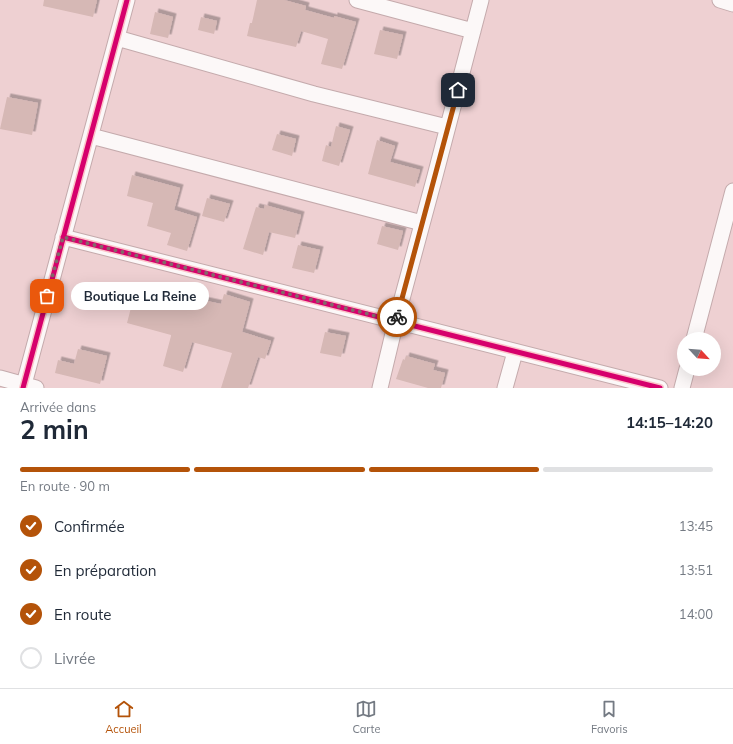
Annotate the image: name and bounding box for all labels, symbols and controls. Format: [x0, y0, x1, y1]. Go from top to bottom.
pin [441, 73, 475, 107]
icon: home [447, 79, 469, 101]
pin [30, 279, 64, 313]
callout: Boutique La Reine [71, 282, 209, 310]
icon: bag [36, 285, 58, 307]
text: Boutique La Reine [84, 288, 196, 304]
courier [377, 297, 417, 337]
icon: bike [386, 306, 408, 328]
north arrow [677, 332, 721, 376]
map controls [677, 332, 721, 376]
text: Arrivée dans [20, 399, 96, 415]
text: 2 min [20, 413, 89, 446]
text: 14:15–14:20 [626, 413, 713, 432]
text: En route · 90 m [20, 478, 110, 494]
icon: check [20, 515, 42, 537]
text: Confirmée [54, 517, 125, 536]
text: 13:45 [679, 518, 713, 534]
icon: check [20, 559, 42, 581]
text: En préparation [54, 561, 157, 580]
text: 13:51 [679, 562, 713, 578]
icon: check [20, 603, 42, 625]
text: En route [54, 605, 111, 624]
text: 14:00 [679, 606, 713, 622]
text: Livrée [54, 649, 95, 668]
tab: Accueil [105, 698, 142, 736]
tab: Carte [352, 698, 380, 736]
tab: Favoris [591, 698, 628, 736]

